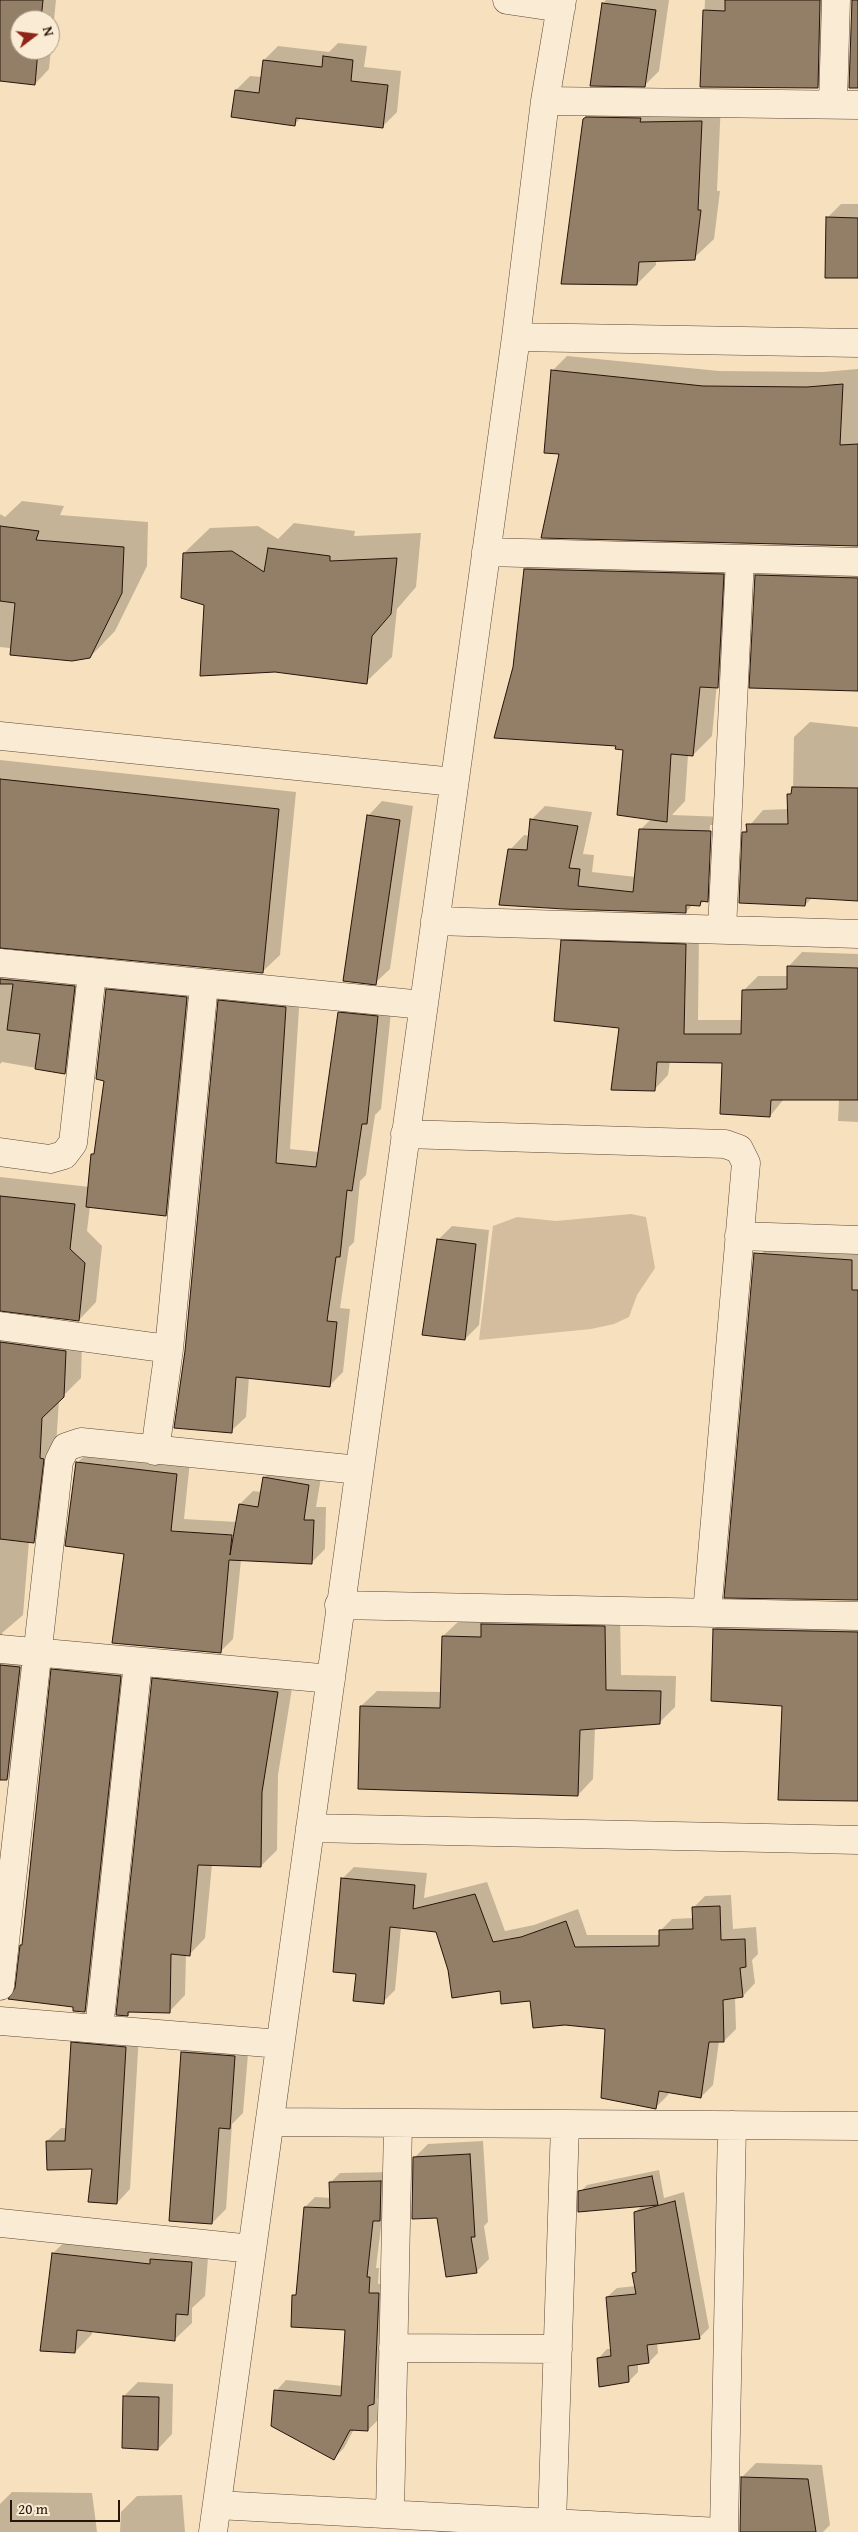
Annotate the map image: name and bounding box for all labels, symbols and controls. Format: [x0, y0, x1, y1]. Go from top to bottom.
north arrow [10, 10, 60, 60]
text: N [38, 24, 59, 38]
scale bar [12, 2490, 122, 2522]
text: 20 m [18, 2498, 48, 2519]

